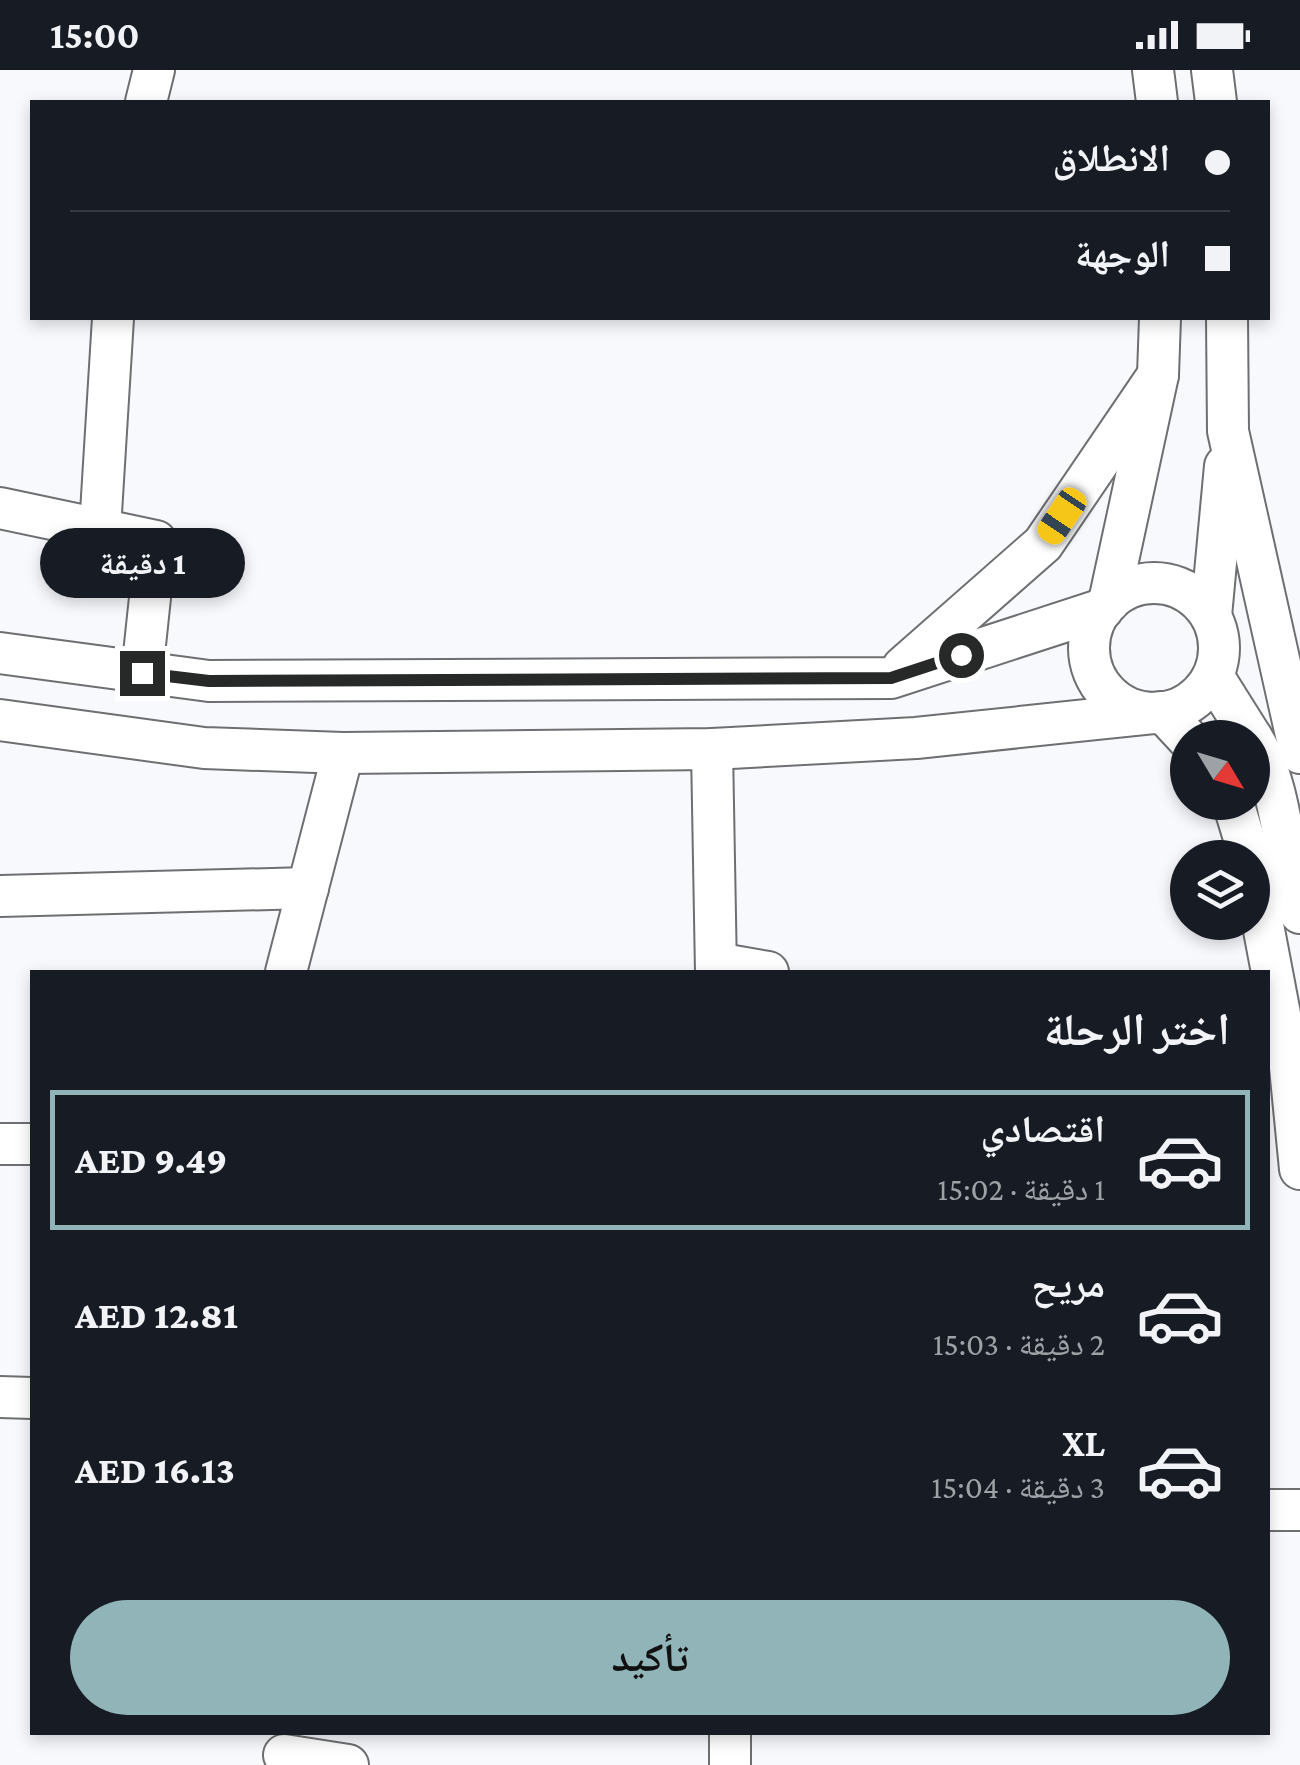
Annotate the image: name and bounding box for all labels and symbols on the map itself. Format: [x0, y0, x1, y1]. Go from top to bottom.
car [1033, 483, 1091, 549]
callout: 1 دقيقة [39, 528, 244, 598]
route start [939, 633, 984, 678]
route end [120, 651, 165, 696]
north arrow [1170, 720, 1270, 820]

